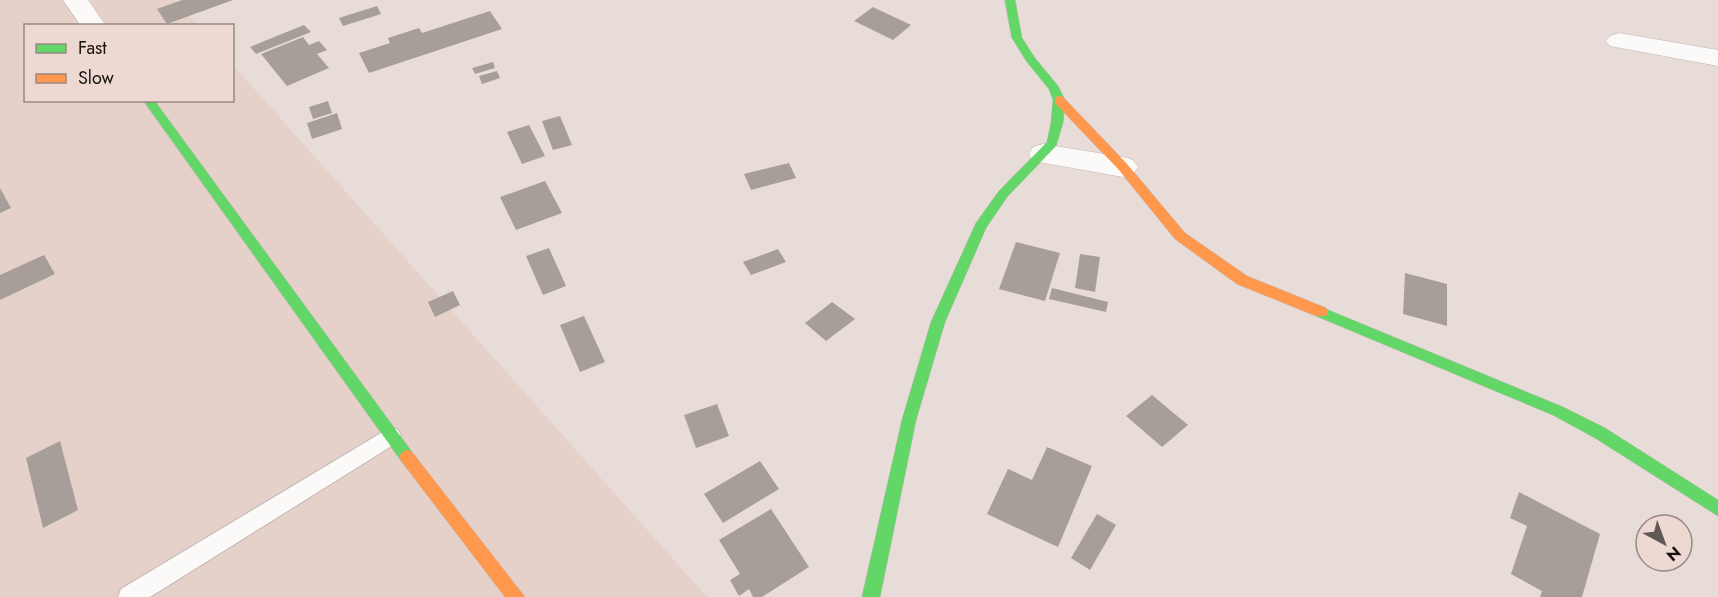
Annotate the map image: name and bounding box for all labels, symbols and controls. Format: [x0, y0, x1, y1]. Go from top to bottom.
legend [24, 24, 234, 102]
text: Fast [78, 35, 107, 61]
text: Slow [78, 65, 115, 91]
north arrow [1634, 513, 1694, 573]
text: N [1661, 541, 1686, 567]

